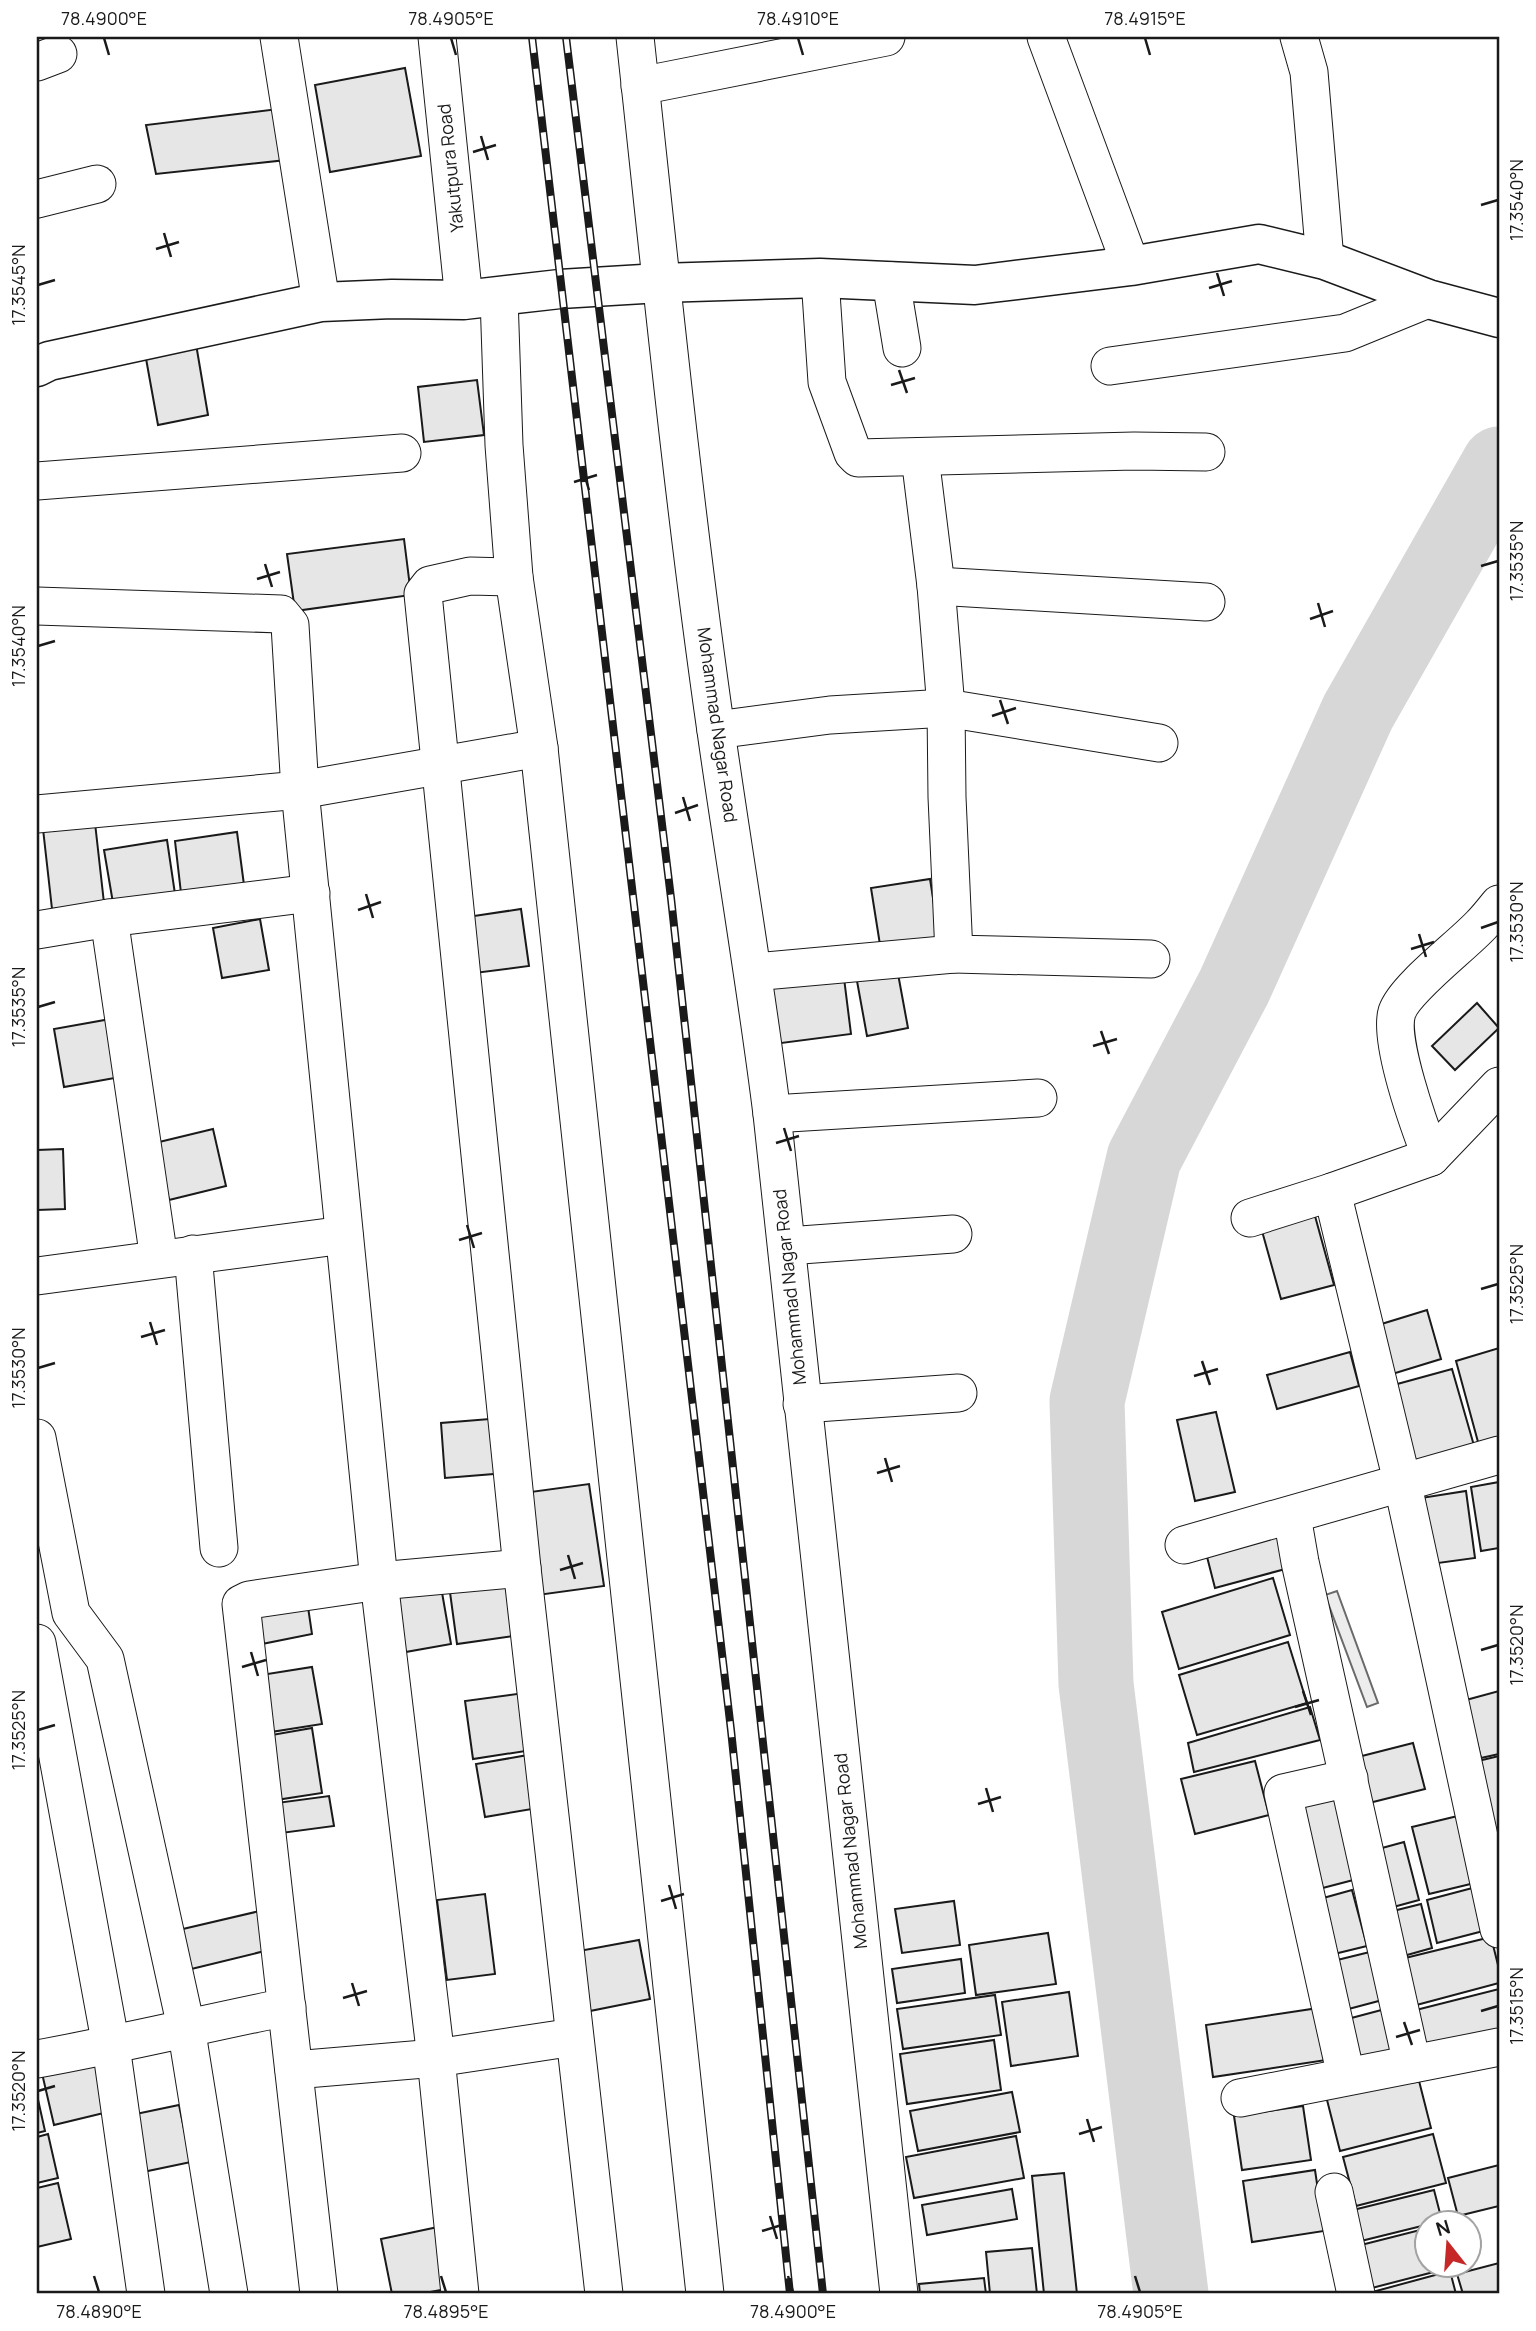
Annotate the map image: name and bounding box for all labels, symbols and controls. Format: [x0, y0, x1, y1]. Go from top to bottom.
text: 78.4900°E [61, 6, 147, 30]
text: 78.4905°E [408, 6, 494, 30]
text: 78.4910°E [757, 6, 839, 30]
text: 78.4915°E [1104, 6, 1186, 30]
street label: Yakutpura Road [431, 103, 469, 234]
text: 17.3540°N [1504, 159, 1528, 241]
text: 17.3545°N [6, 244, 30, 326]
text: 17.3535°N [1504, 521, 1528, 601]
text: 17.3540°N [6, 605, 30, 687]
street label: Mohammad Nagar Road [692, 626, 744, 824]
text: 17.3530°N [1504, 881, 1528, 963]
text: 17.3535°N [6, 967, 30, 1047]
street label: Mohammad Nagar Road [767, 1188, 811, 1386]
text: 17.3525°N [1504, 1244, 1528, 1324]
text: 17.3530°N [6, 1327, 30, 1409]
text: 17.3520°N [1504, 1605, 1528, 1685]
text: 17.3525°N [6, 1690, 30, 1770]
street label: Mohammad Nagar Road [828, 1752, 872, 1950]
text: 17.3515°N [1504, 1967, 1528, 2045]
text: 17.3520°N [6, 2051, 30, 2131]
north arrow [1414, 2208, 1484, 2278]
text: N [1433, 2213, 1453, 2242]
text: 78.4890°E [56, 2299, 142, 2323]
text: 78.4895°E [403, 2299, 489, 2323]
text: 78.4900°E [750, 2299, 836, 2323]
text: 78.4905°E [1097, 2299, 1183, 2323]

